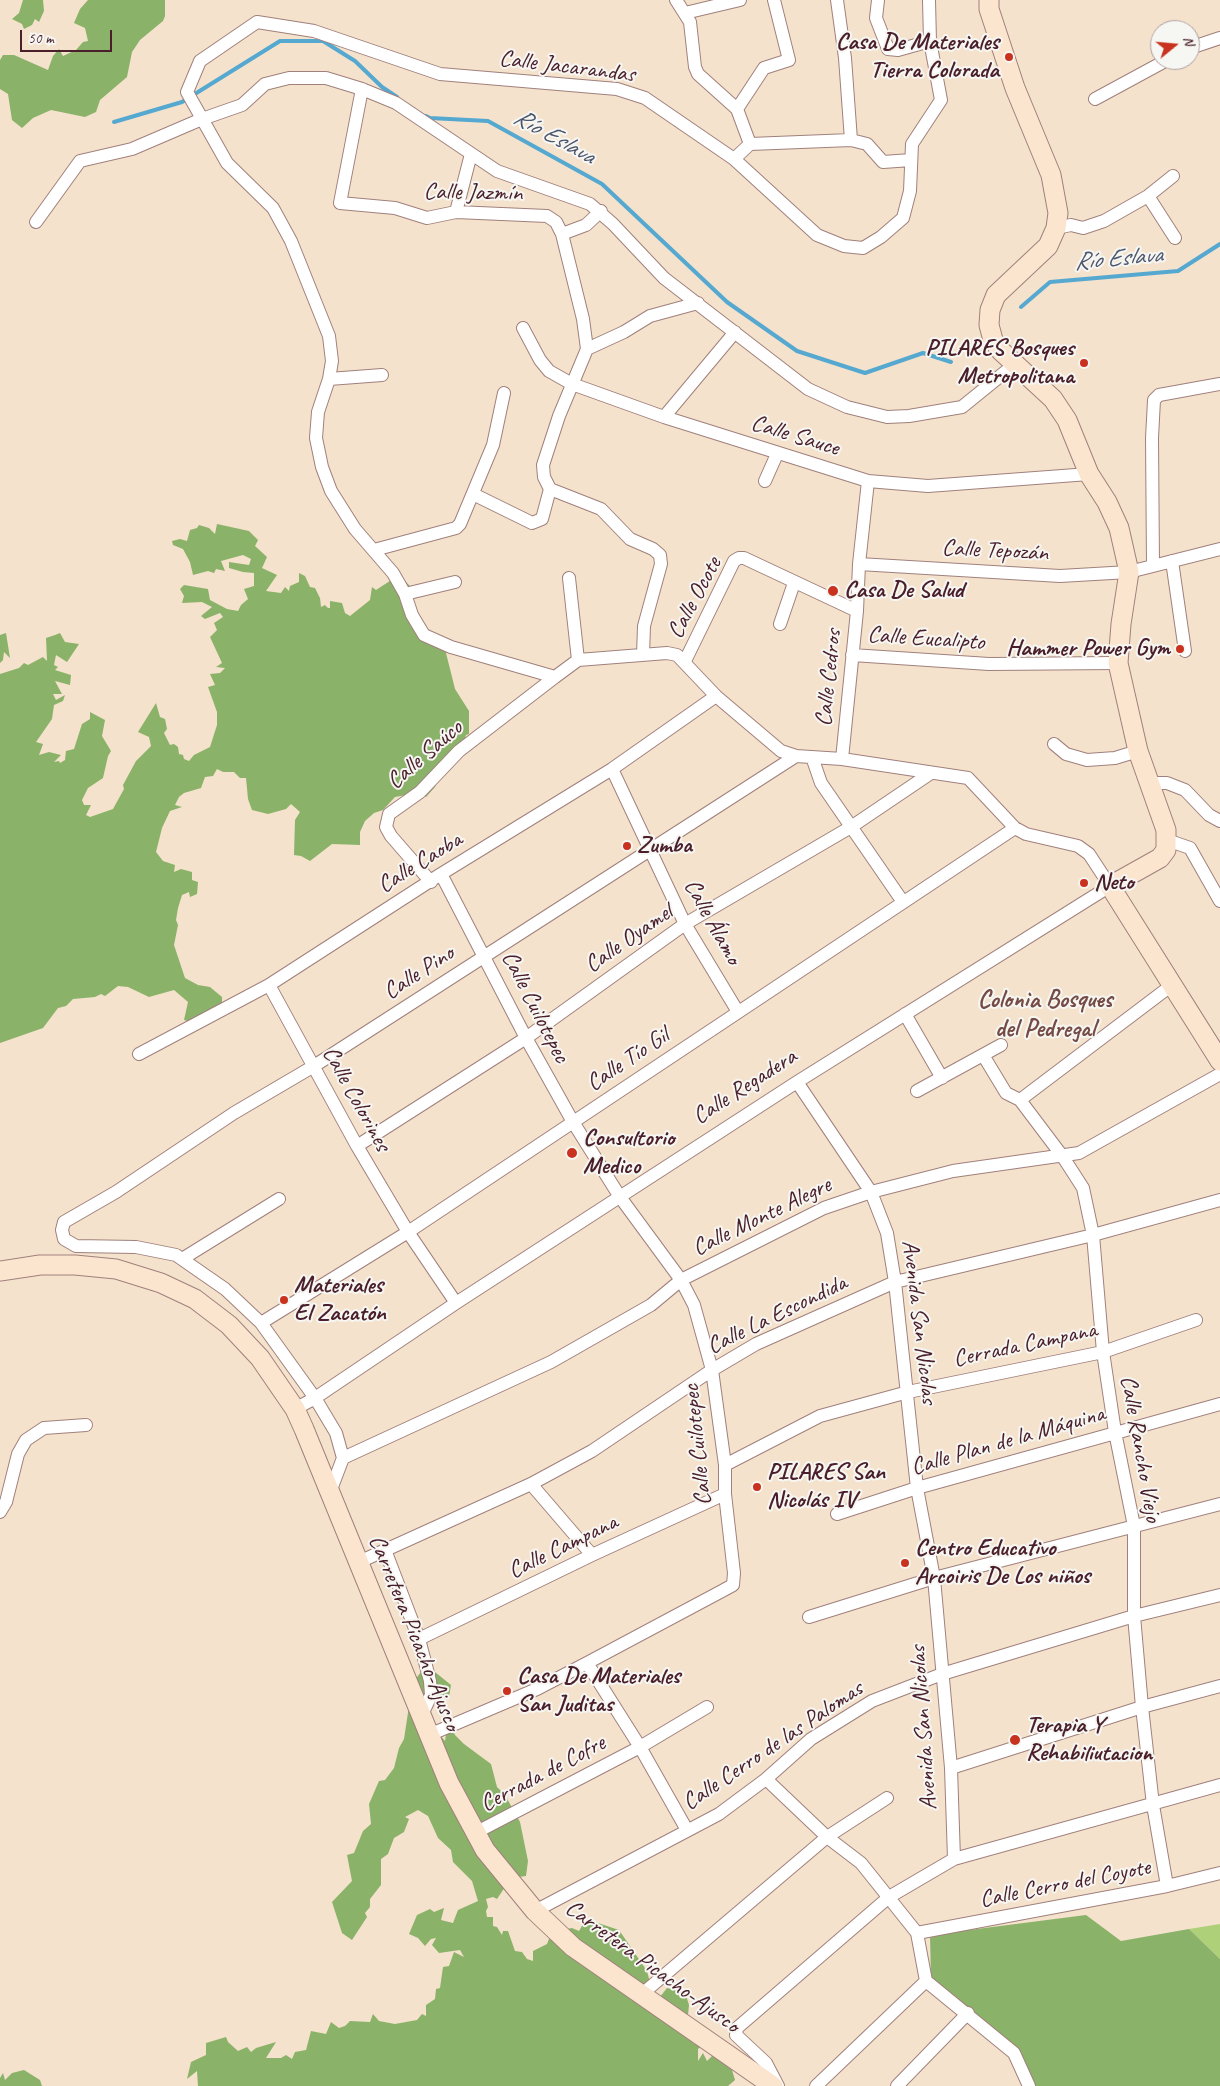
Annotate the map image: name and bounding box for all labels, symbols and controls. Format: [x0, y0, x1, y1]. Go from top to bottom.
scale bar [22, 20, 115, 52]
north arrow [1150, 20, 1200, 70]
text: 50 m [28, 29, 54, 48]
place label: Casa De Materiales Tierra Colorada [836, 29, 999, 85]
text: N [1179, 34, 1198, 47]
street label: Calle Jacarandas [497, 44, 637, 90]
marker: Casa De Materiales Tierra Colorada [1003, 51, 1015, 63]
water label: Río Eslava [508, 103, 600, 171]
street label: Calle Jazmín [423, 178, 523, 208]
water label: Río Eslava [1073, 240, 1163, 278]
place label: PILARES Bosques Metropolitana [925, 335, 1074, 391]
marker: PILARES Bosques Metropolitana [1078, 357, 1090, 369]
street label: Calle Sauce [747, 409, 843, 463]
street label: Calle Tepozán [941, 534, 1049, 568]
street label: Calle Ocote [662, 552, 728, 644]
place label: Casa De Salud [844, 577, 963, 605]
marker: Casa De Salud [826, 584, 840, 598]
street label: Calle Eucalipto [866, 621, 986, 657]
street label: Calle Cedros [810, 628, 848, 728]
place label: Hammer Power Gym [1006, 635, 1170, 663]
marker: Hammer Power Gym [1174, 643, 1186, 655]
street label: Calle Saúco [381, 714, 469, 796]
street label: Calle Caoba [372, 826, 468, 900]
place label: Zumba [637, 832, 692, 860]
marker: Zumba [621, 840, 633, 852]
place label: Neto [1094, 869, 1134, 897]
street label: Calle Álamo [677, 874, 747, 970]
marker: Neto [1078, 877, 1090, 889]
street label: Calle Oyamel [579, 898, 679, 980]
street label: Calle Pino [378, 939, 460, 1007]
street label: Calle Cuilotepec [495, 946, 575, 1068]
district label: Colonia Bosques del Pedregal [978, 985, 1112, 1044]
street label: Calle Tío Gil [581, 1022, 675, 1098]
street label: Calle Colorines [315, 1041, 397, 1157]
street label: Calle Regadera [687, 1043, 803, 1131]
place label: Consultorio Medico [583, 1125, 674, 1181]
marker: Consultorio Medico [565, 1146, 579, 1160]
street label: Calle Monte Alegre [688, 1171, 836, 1263]
street label: Avenida San Nicolas [895, 1238, 943, 1406]
street label: Calle La Escondida [702, 1269, 852, 1361]
place label: Materiales El Zacatón [294, 1272, 386, 1328]
marker: Materiales El Zacatón [278, 1294, 290, 1306]
street label: Cerrada Campana [951, 1316, 1099, 1374]
street label: Calle Rancho Viejo [1113, 1373, 1167, 1525]
street label: Calle Cuilotepec [677, 1383, 719, 1507]
street label: Calle Plan de la Máquina [908, 1400, 1108, 1482]
place label: PILARES San Nicolás IV [767, 1459, 885, 1515]
marker: PILARES San Nicolás IV [751, 1481, 763, 1493]
street label: Calle Campana [504, 1508, 622, 1586]
street label: Carretera Picacho-Ajusco [362, 1531, 466, 1735]
place label: Centro Educativo Arcoiris De Los niños [915, 1535, 1090, 1591]
marker: Centro Educativo Arcoiris De Los niños [899, 1557, 911, 1569]
street label: Avenida San Nicolas [904, 1645, 944, 1811]
place label: Casa De Materiales San Juditas [517, 1663, 680, 1719]
street label: Calle Cerro de las Palomas [677, 1675, 869, 1817]
marker: Casa De Materiales San Juditas [501, 1685, 513, 1697]
place label: Terapia Y Rehabiliutacion [1026, 1712, 1152, 1768]
street label: Cerrada de Cofre [476, 1729, 610, 1819]
marker: Terapia Y Rehabiliutacion [1008, 1733, 1022, 1747]
street label: Calle Cerro del Coyote [977, 1853, 1153, 1915]
street label: Carretera Picacho-Ajusco [559, 1894, 745, 2040]

